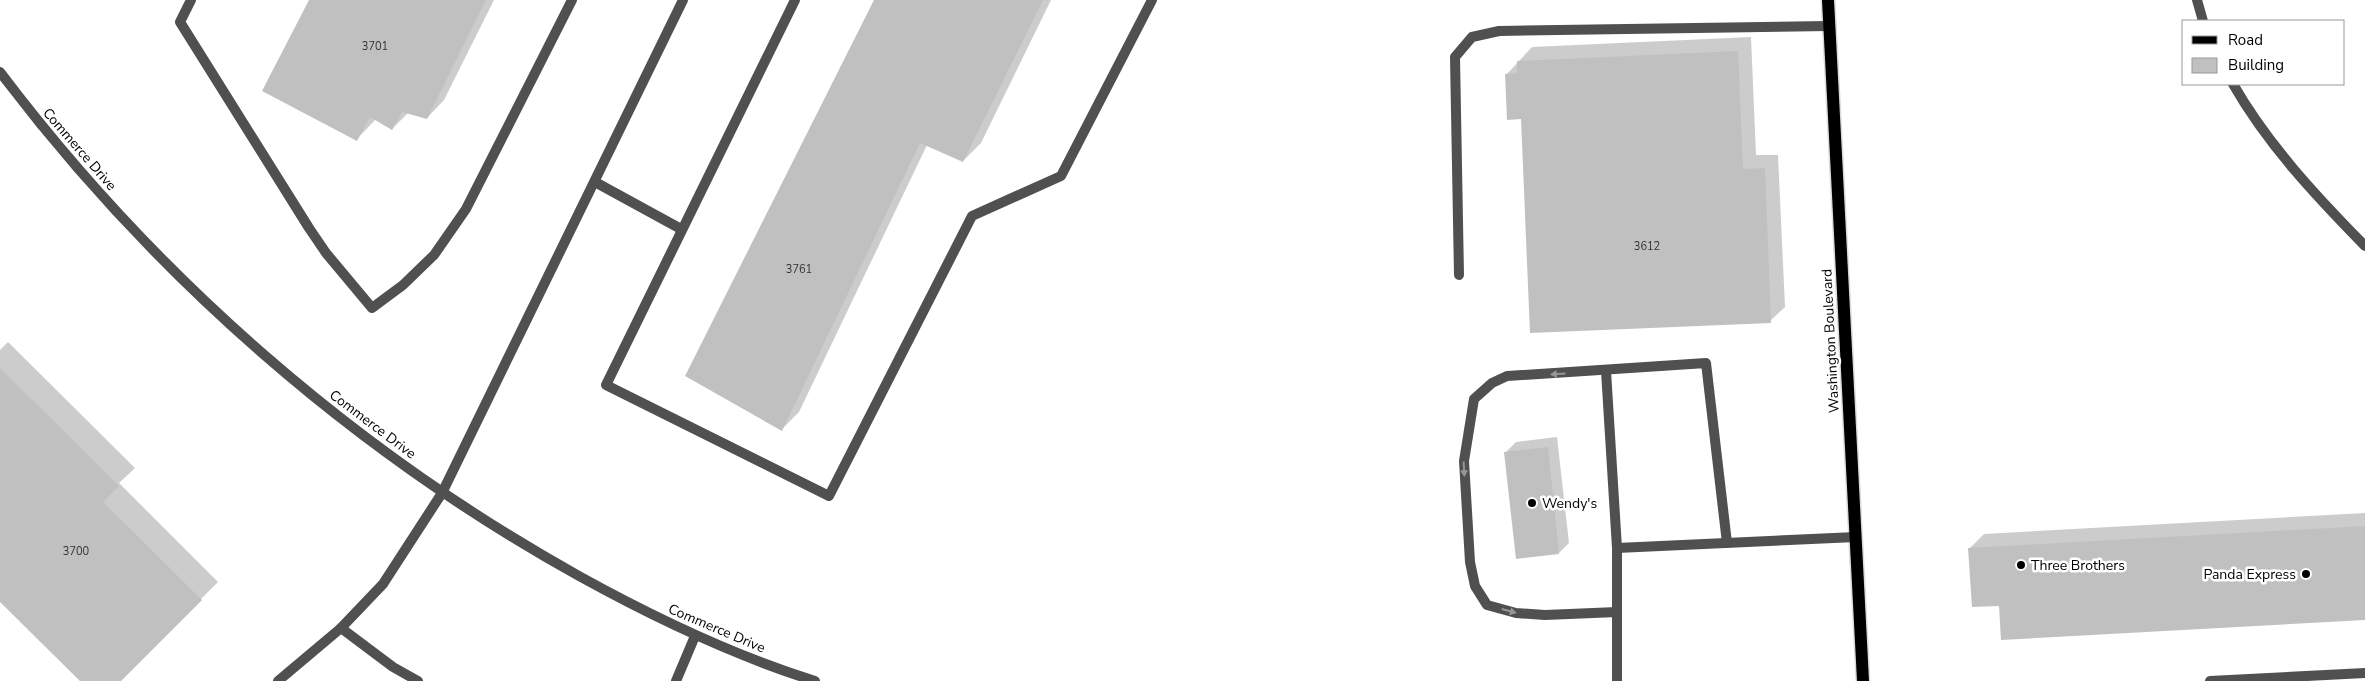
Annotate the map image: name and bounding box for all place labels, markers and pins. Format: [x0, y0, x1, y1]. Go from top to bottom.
place label: Wendy's [1542, 494, 1597, 513]
marker: Wendy's [1526, 497, 1538, 509]
place label: Three Brothers [2031, 556, 2125, 575]
marker: Three Brothers [2015, 559, 2027, 571]
place label: Panda Express [2203, 565, 2296, 584]
marker: Panda Express [2300, 568, 2312, 580]

